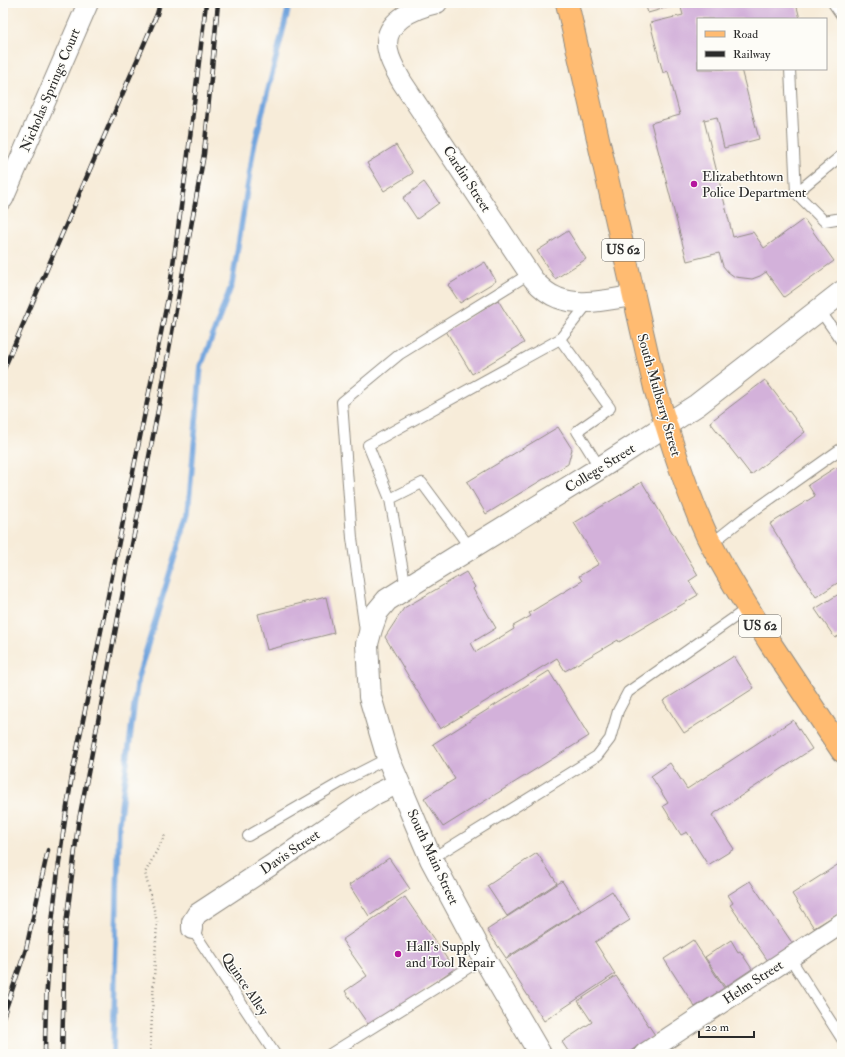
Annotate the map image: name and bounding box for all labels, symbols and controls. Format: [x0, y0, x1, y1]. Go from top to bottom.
legend [697, 18, 827, 70]
street label: Nicholas Springs Court [16, 25, 85, 155]
text: Road [733, 27, 758, 42]
text: Railway [733, 47, 771, 62]
street label: Cardin Street [439, 143, 495, 216]
place label: Elizabethtown Police Department [702, 168, 807, 202]
marker: Elizabethtown Police Department [689, 179, 699, 189]
road number: US 62 [602, 239, 644, 261]
street label: South Mulberry Street [632, 332, 685, 459]
street label: College Street [562, 440, 639, 496]
road number: US 62 [739, 615, 781, 637]
street label: South Main Street [403, 807, 463, 908]
street label: Davis Street [257, 826, 323, 878]
place label: Hall's Supply and Tool Repair [406, 938, 496, 972]
street label: Quince Alley [217, 949, 273, 1020]
marker: Hall's Supply and Tool Repair [393, 949, 403, 959]
street label: Helm Street [720, 956, 787, 1008]
scale bar [699, 1013, 754, 1039]
text: 20 m [705, 1020, 730, 1035]

